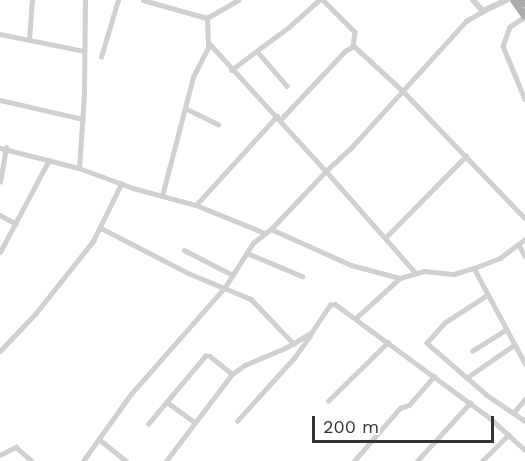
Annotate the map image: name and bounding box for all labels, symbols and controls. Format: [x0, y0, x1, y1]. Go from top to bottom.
scale bar [315, 404, 496, 442]
text: 200 m [323, 416, 379, 437]

